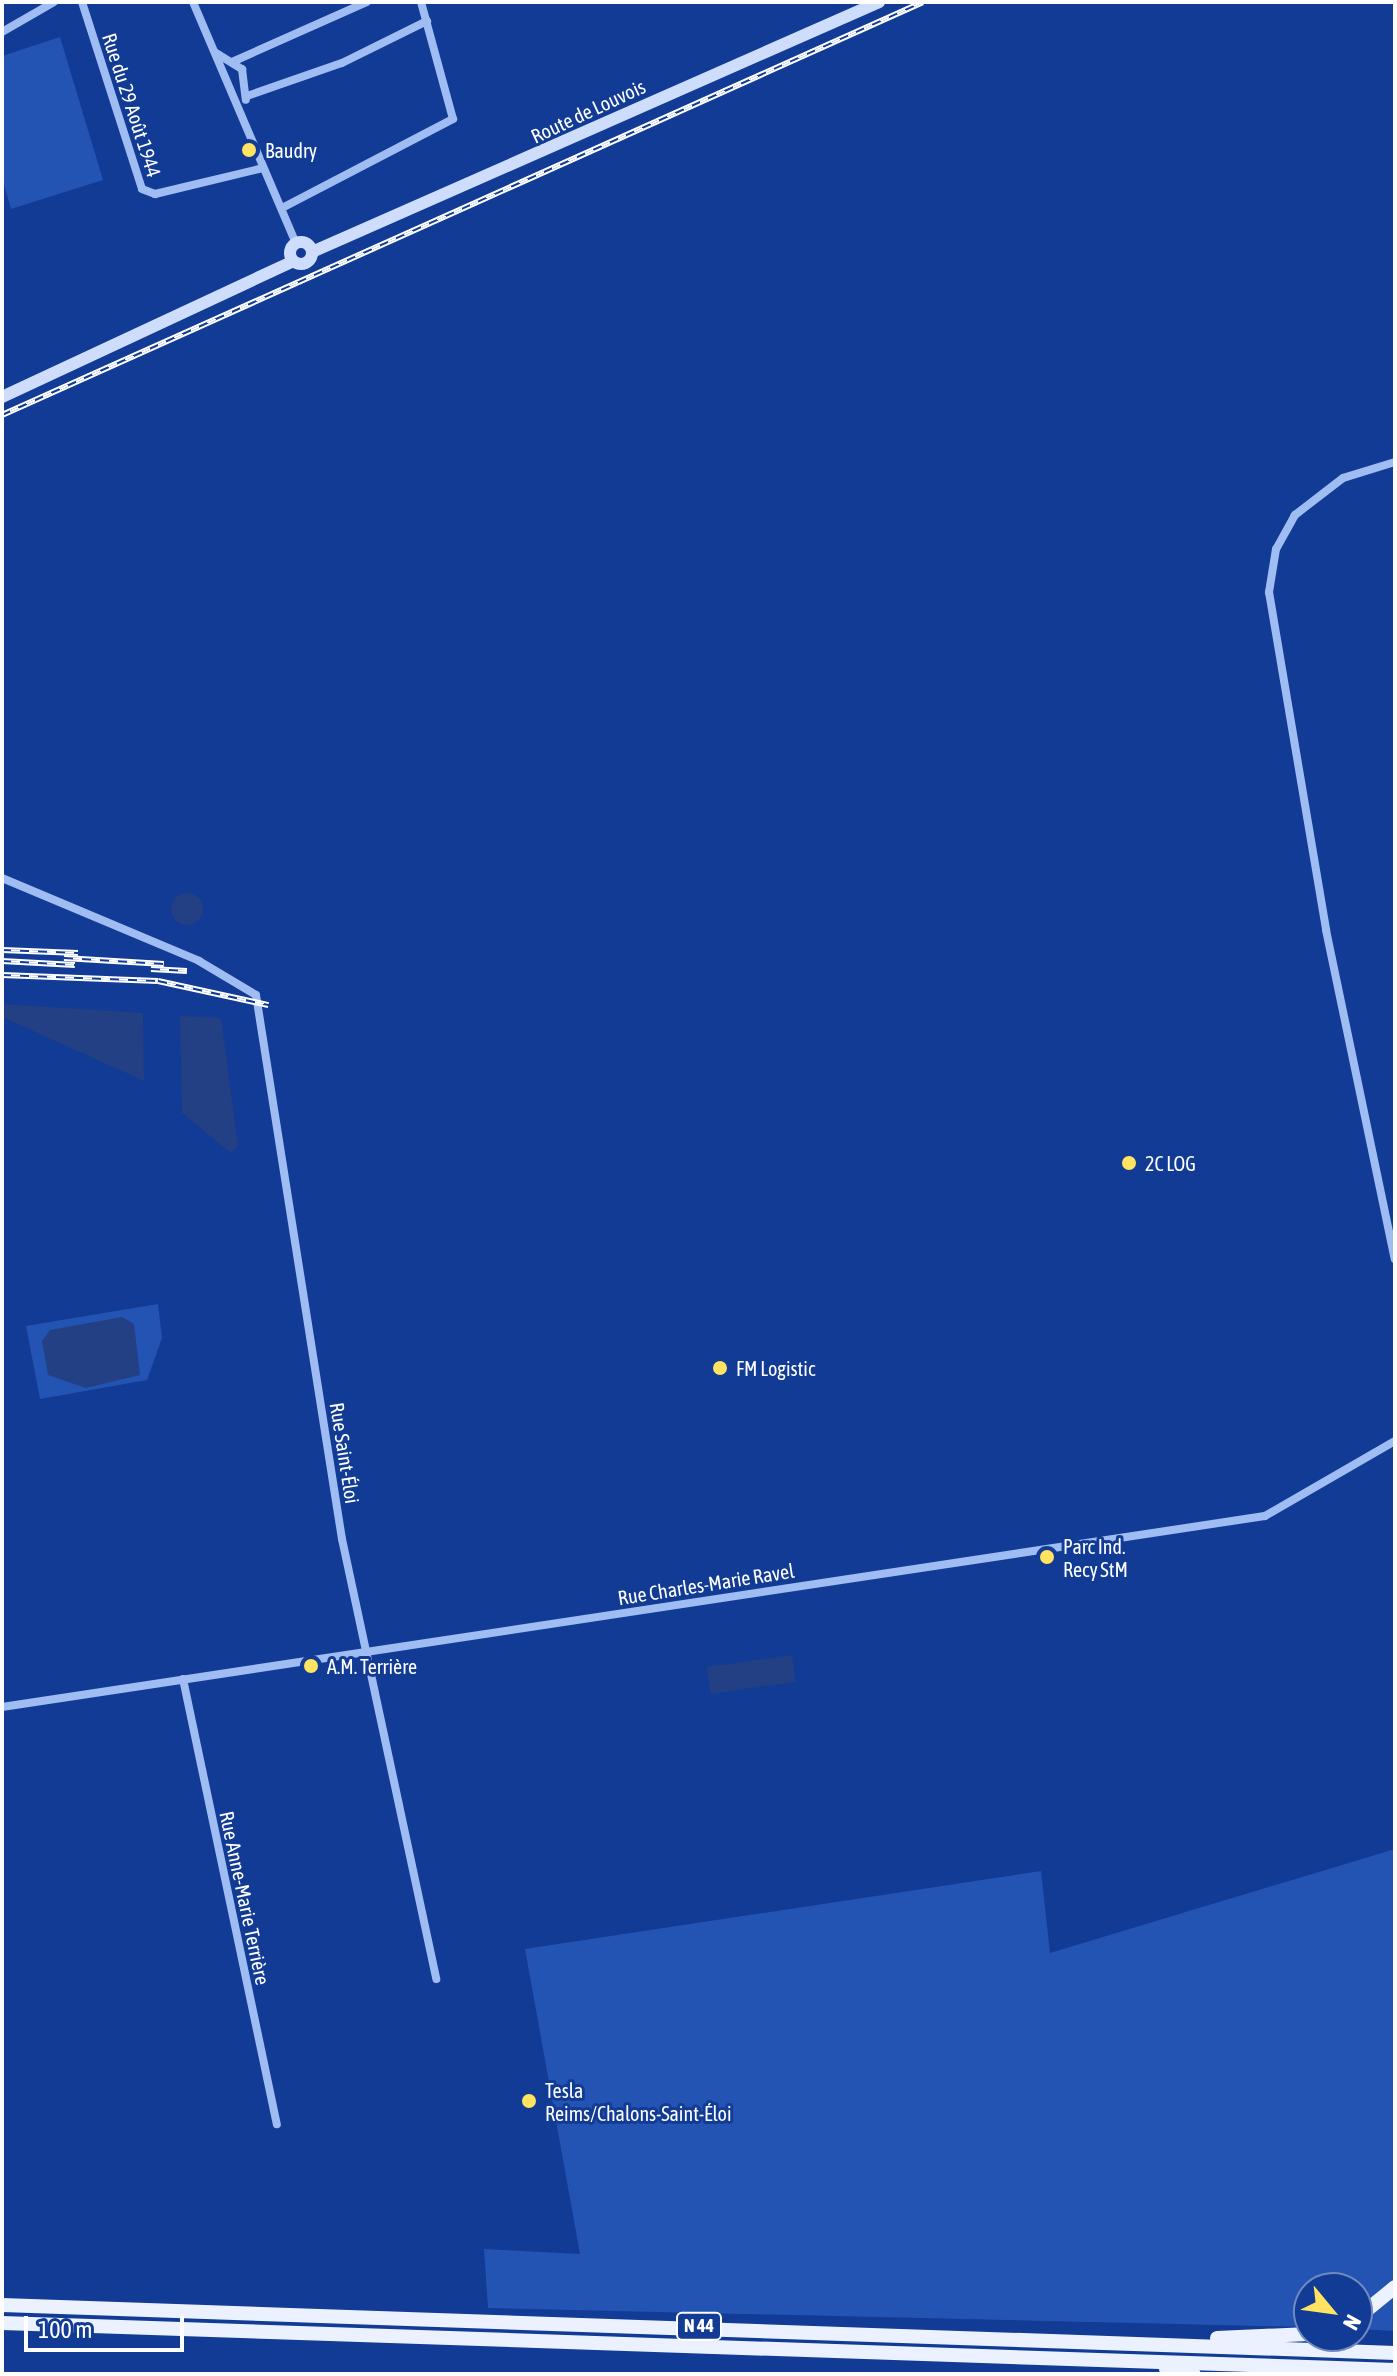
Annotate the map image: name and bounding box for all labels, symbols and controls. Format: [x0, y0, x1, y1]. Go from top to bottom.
street label: Rue du 29 Août 1944 [97, 30, 167, 180]
street label: Route de Louvois [527, 74, 649, 148]
place label: Baudry [265, 138, 317, 162]
marker: Baudry [240, 141, 258, 159]
place label: 2C LOG [1145, 1151, 1196, 1175]
marker: 2C LOG [1120, 1154, 1138, 1172]
place label: FM Logistic [736, 1356, 815, 1380]
marker: FM Logistic [711, 1359, 729, 1377]
street label: Rue Saint-Éloi [325, 1401, 365, 1505]
place label: Parc Ind. Recy StM [1063, 1534, 1128, 1581]
marker: Parc Ind. Recy StM [1038, 1548, 1056, 1566]
street label: Rue Charles-Marie Ravel [616, 1558, 796, 1610]
place label: A.M. Terrière [327, 1654, 417, 1678]
marker: A.M. Terrière [302, 1657, 320, 1675]
street label: Rue Anne-Marie Terrière [215, 1809, 275, 1987]
place label: Tesla Reims/Chalons-Saint-Éloi [545, 2078, 732, 2125]
marker: Tesla Reims/Chalons-Saint-Éloi [520, 2092, 538, 2110]
north arrow [1293, 2272, 1373, 2352]
scale bar [28, 2300, 188, 2350]
text: N [1338, 2311, 1367, 2335]
road number: N 44 [675, 2312, 723, 2340]
text: 100 m [38, 2316, 92, 2343]

